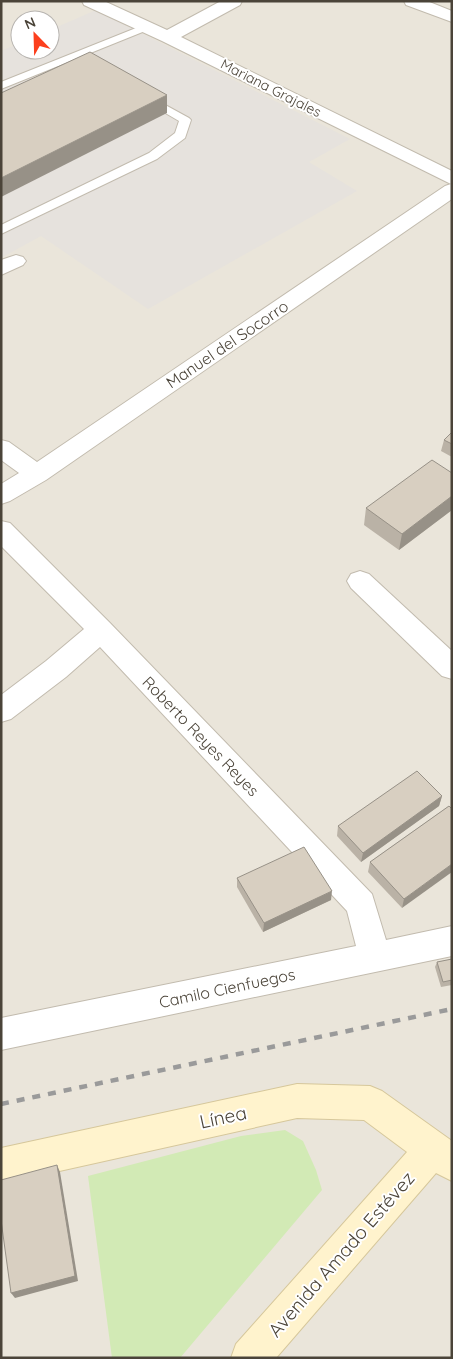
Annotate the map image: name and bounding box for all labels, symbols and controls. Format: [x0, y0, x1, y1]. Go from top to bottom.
north arrow [10, 10, 60, 60]
text: N [22, 13, 38, 33]
street label: Mariana Grajales [218, 55, 324, 121]
street label: Manuel del Socorro [162, 296, 292, 392]
street label: Roberto Reyes Reyes [138, 672, 264, 800]
street label: Camilo Cienfuegos [157, 964, 297, 1012]
street label: Línea [197, 1100, 249, 1134]
street label: Avenida Amado Estévez [263, 1166, 419, 1342]

